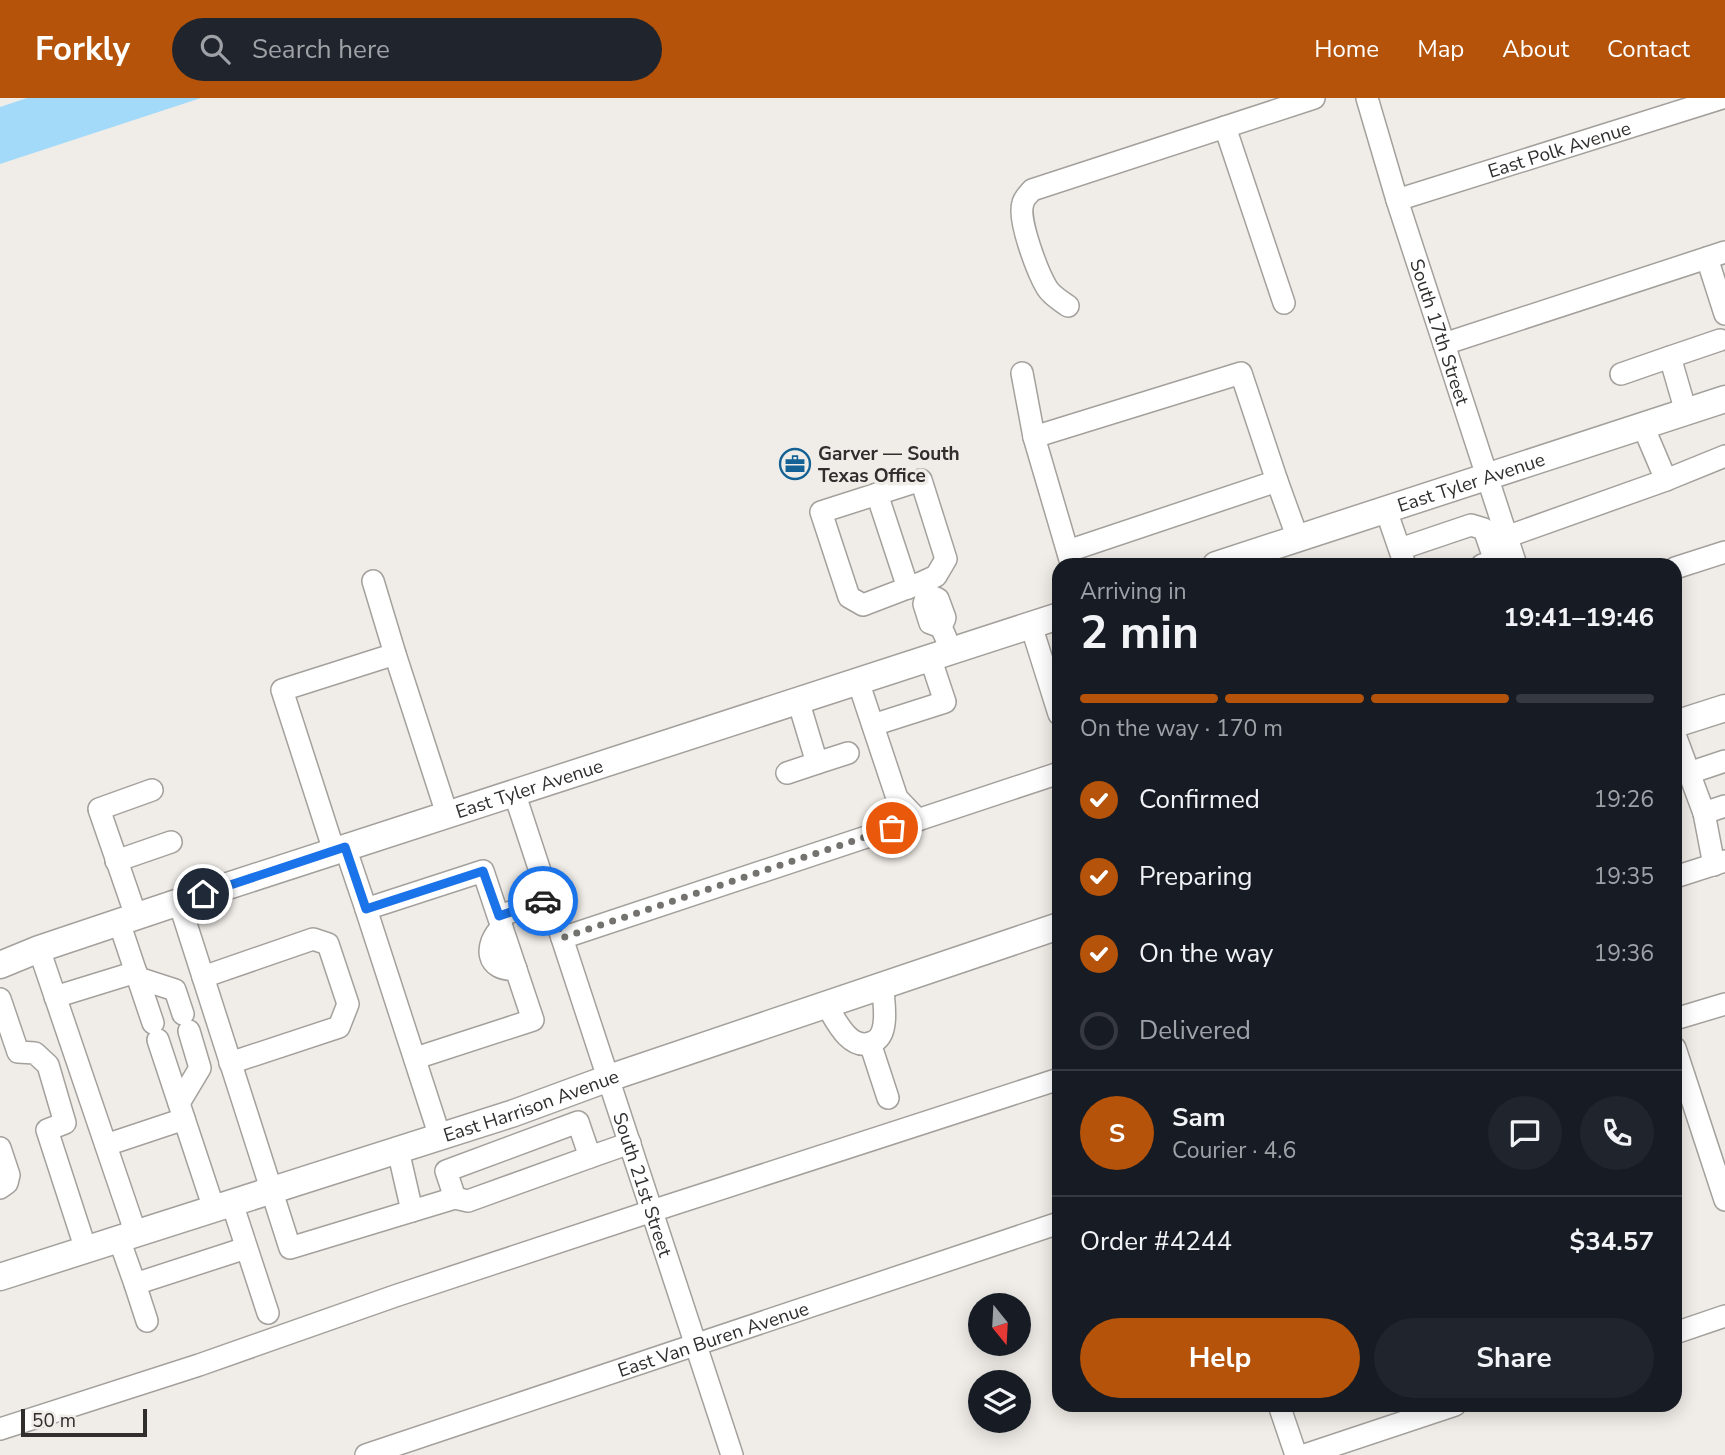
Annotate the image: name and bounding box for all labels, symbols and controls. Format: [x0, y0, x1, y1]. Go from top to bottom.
search box [172, 18, 662, 81]
text: Forkly [35, 27, 130, 72]
icon: search [196, 30, 234, 68]
text: Search here [252, 32, 390, 67]
text: Home [1314, 33, 1379, 65]
text: Map [1417, 33, 1464, 65]
text: About [1502, 33, 1569, 65]
text: Contact [1607, 33, 1690, 65]
street label: East Polk Avenue [1485, 115, 1634, 185]
street label: South 17th Street [1403, 256, 1475, 409]
place label: Garver — South Texas Office [818, 441, 960, 489]
office icon: Garver — South Texas Office [778, 447, 812, 481]
street label: East Tyler Avenue [1394, 447, 1548, 519]
text: Arriving in [1080, 576, 1187, 607]
text: 19:41–19:46 [1503, 600, 1654, 635]
text: 2 min [1080, 601, 1199, 664]
text: On the way · 170 m [1080, 713, 1283, 744]
street label: East Tyler Avenue [452, 753, 606, 825]
icon: check [1080, 781, 1118, 819]
text: Confirmed [1139, 782, 1260, 817]
text: 19:26 [1594, 784, 1654, 815]
pin [862, 798, 922, 858]
icon: bag [873, 809, 911, 847]
icon: check [1080, 858, 1118, 896]
text: Preparing [1139, 859, 1252, 894]
text: 19:35 [1594, 861, 1654, 892]
pin [173, 864, 233, 924]
courier [508, 866, 578, 936]
icon: home [184, 875, 222, 913]
icon: car [524, 882, 562, 920]
icon: check [1080, 935, 1118, 973]
text: On the way [1139, 936, 1273, 971]
text: 19:36 [1594, 938, 1654, 969]
text: Delivered [1139, 1013, 1251, 1048]
street label: East Harrison Avenue [440, 1064, 622, 1149]
button: chat [1488, 1096, 1562, 1170]
button: phone [1580, 1096, 1654, 1170]
text: Sam [1172, 1100, 1225, 1135]
street label: South 21st Street [606, 1109, 678, 1261]
text: S [1109, 1116, 1125, 1151]
text: Courier · 4.6 [1172, 1135, 1296, 1166]
text: Order #4244 [1080, 1224, 1232, 1259]
text: $34.57 [1570, 1224, 1654, 1259]
north arrow [968, 1293, 1031, 1356]
map controls [968, 1293, 1031, 1433]
street label: East Van Buren Avenue [614, 1296, 812, 1384]
button: Help [1080, 1318, 1360, 1398]
button: Share [1374, 1318, 1654, 1398]
button: layers [968, 1370, 1031, 1433]
scale bar [21, 1406, 147, 1438]
text: 50 m [32, 1408, 76, 1434]

